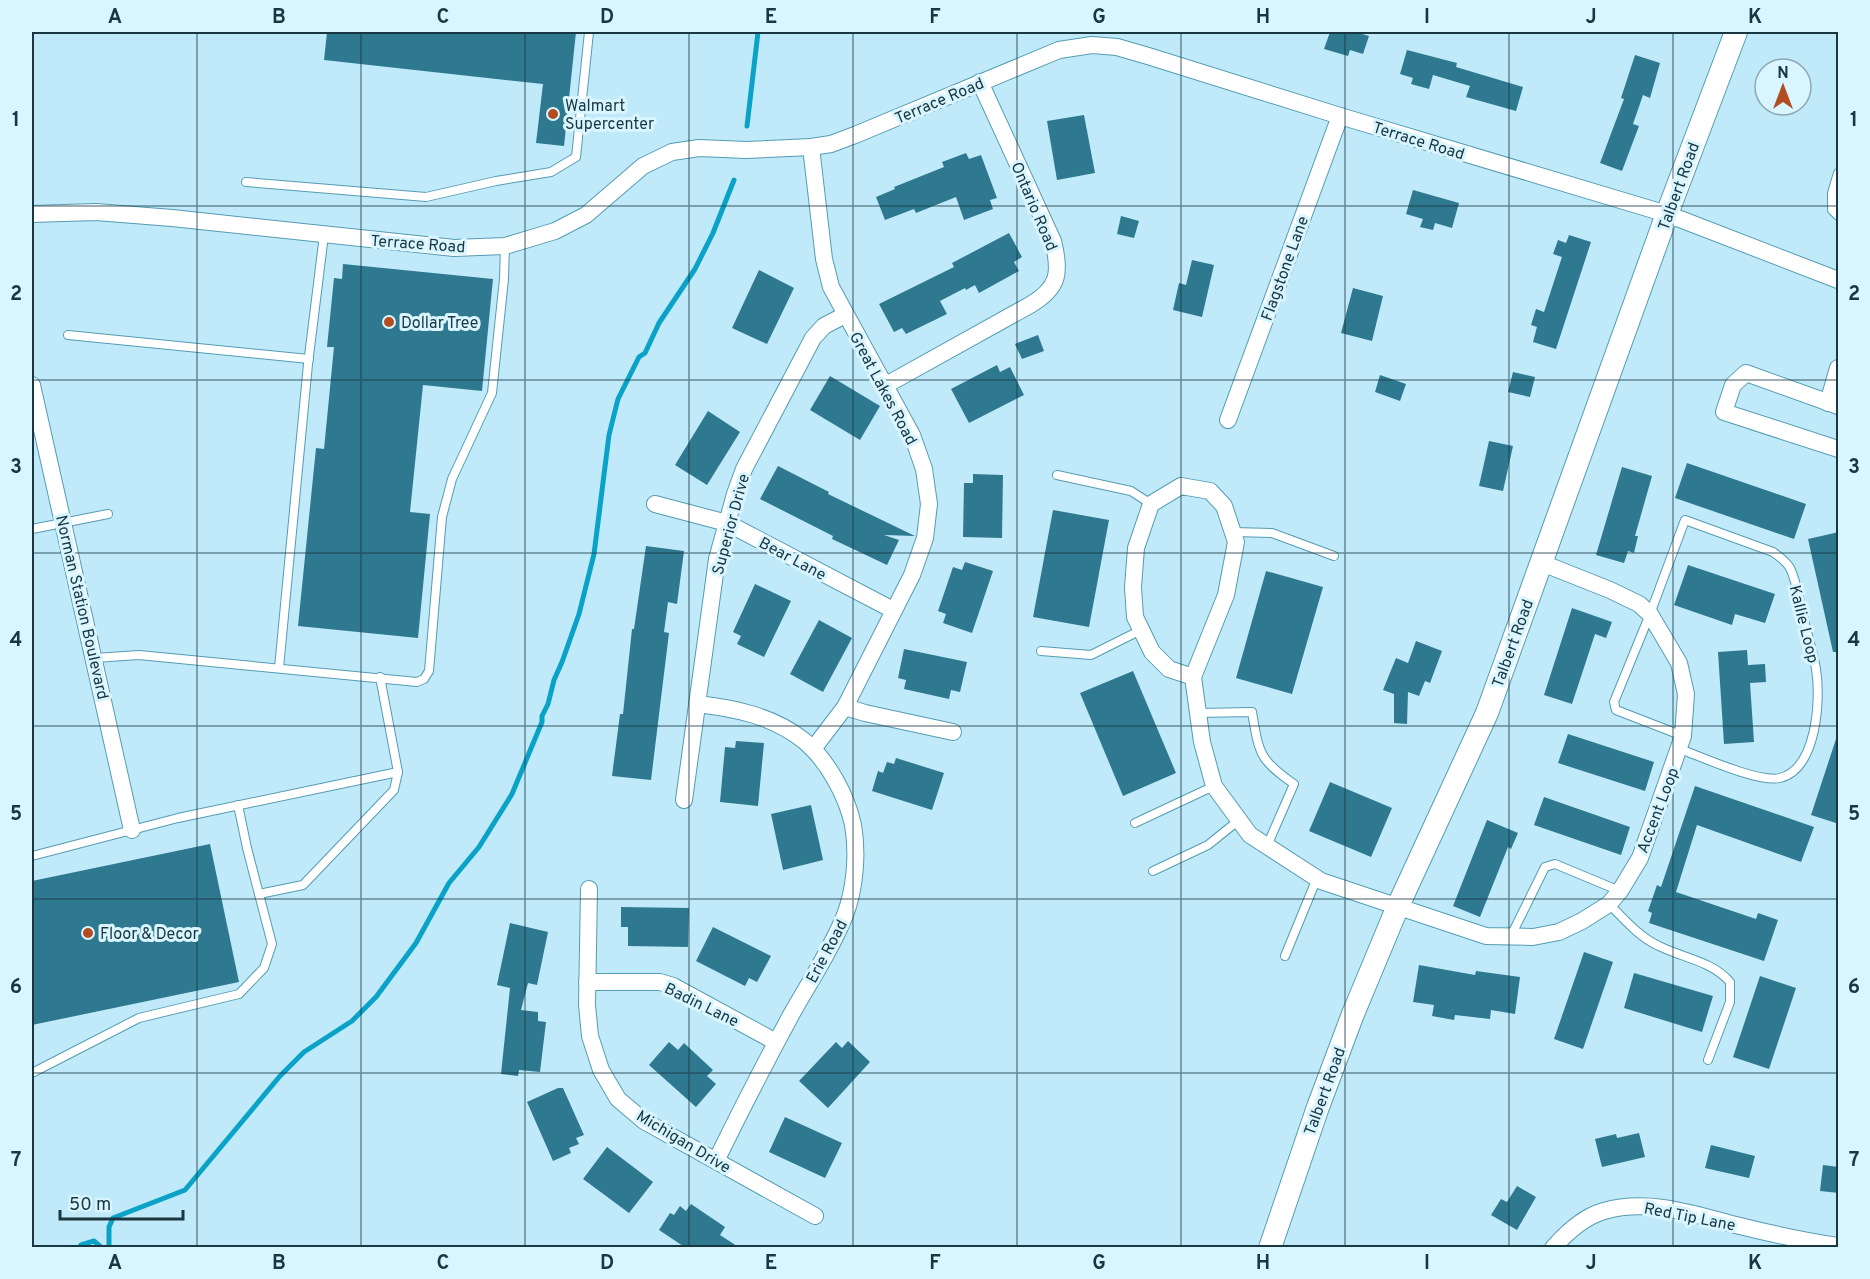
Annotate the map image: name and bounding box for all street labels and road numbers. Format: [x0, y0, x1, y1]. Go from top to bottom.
street label: Terrace Road [892, 74, 987, 130]
street label: Terrace Road [1370, 118, 1467, 165]
street label: Talbert Road [1655, 140, 1705, 233]
street label: Ontario Road [1005, 159, 1061, 254]
street label: Flagstone Lane [1258, 214, 1314, 324]
street label: Terrace Road [370, 232, 466, 258]
street label: Great Lakes Road [844, 329, 921, 449]
street label: Superior Drive [709, 472, 755, 577]
street label: Norman Station Boulevard [50, 513, 112, 702]
street label: Bear Lane [755, 534, 829, 586]
street label: Kallie Loop [1784, 583, 1822, 666]
street label: Talbert Road [1489, 597, 1539, 690]
street label: Accent Loop [1633, 765, 1684, 856]
street label: Erie Road [803, 917, 853, 987]
street label: Badin Lane [661, 979, 742, 1032]
street label: Talbert Road [1301, 1045, 1351, 1138]
street label: Michigan Drive [632, 1107, 734, 1179]
street label: Red Tip Lane [1642, 1199, 1737, 1237]

